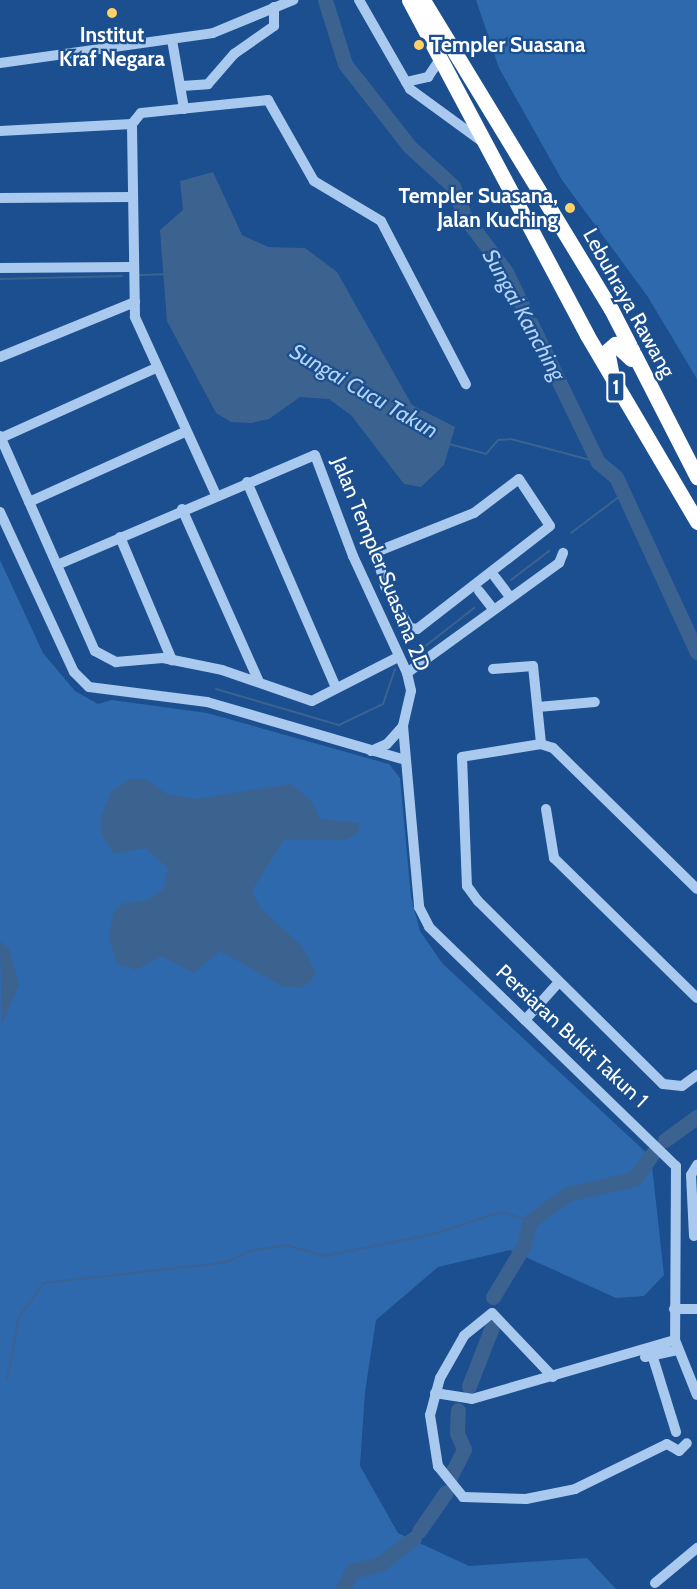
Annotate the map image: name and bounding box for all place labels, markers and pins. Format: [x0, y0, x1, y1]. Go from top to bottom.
marker: Institut Kraf Negara [105, 6, 119, 20]
place label: Institut Kraf Negara [59, 22, 165, 72]
place label: Templer Suasana [431, 32, 586, 58]
marker: Templer Suasana [412, 38, 426, 52]
place label: Templer Suasana, Jalan Kuching [399, 183, 558, 233]
marker: Templer Suasana, Jalan Kuching [563, 201, 577, 215]

